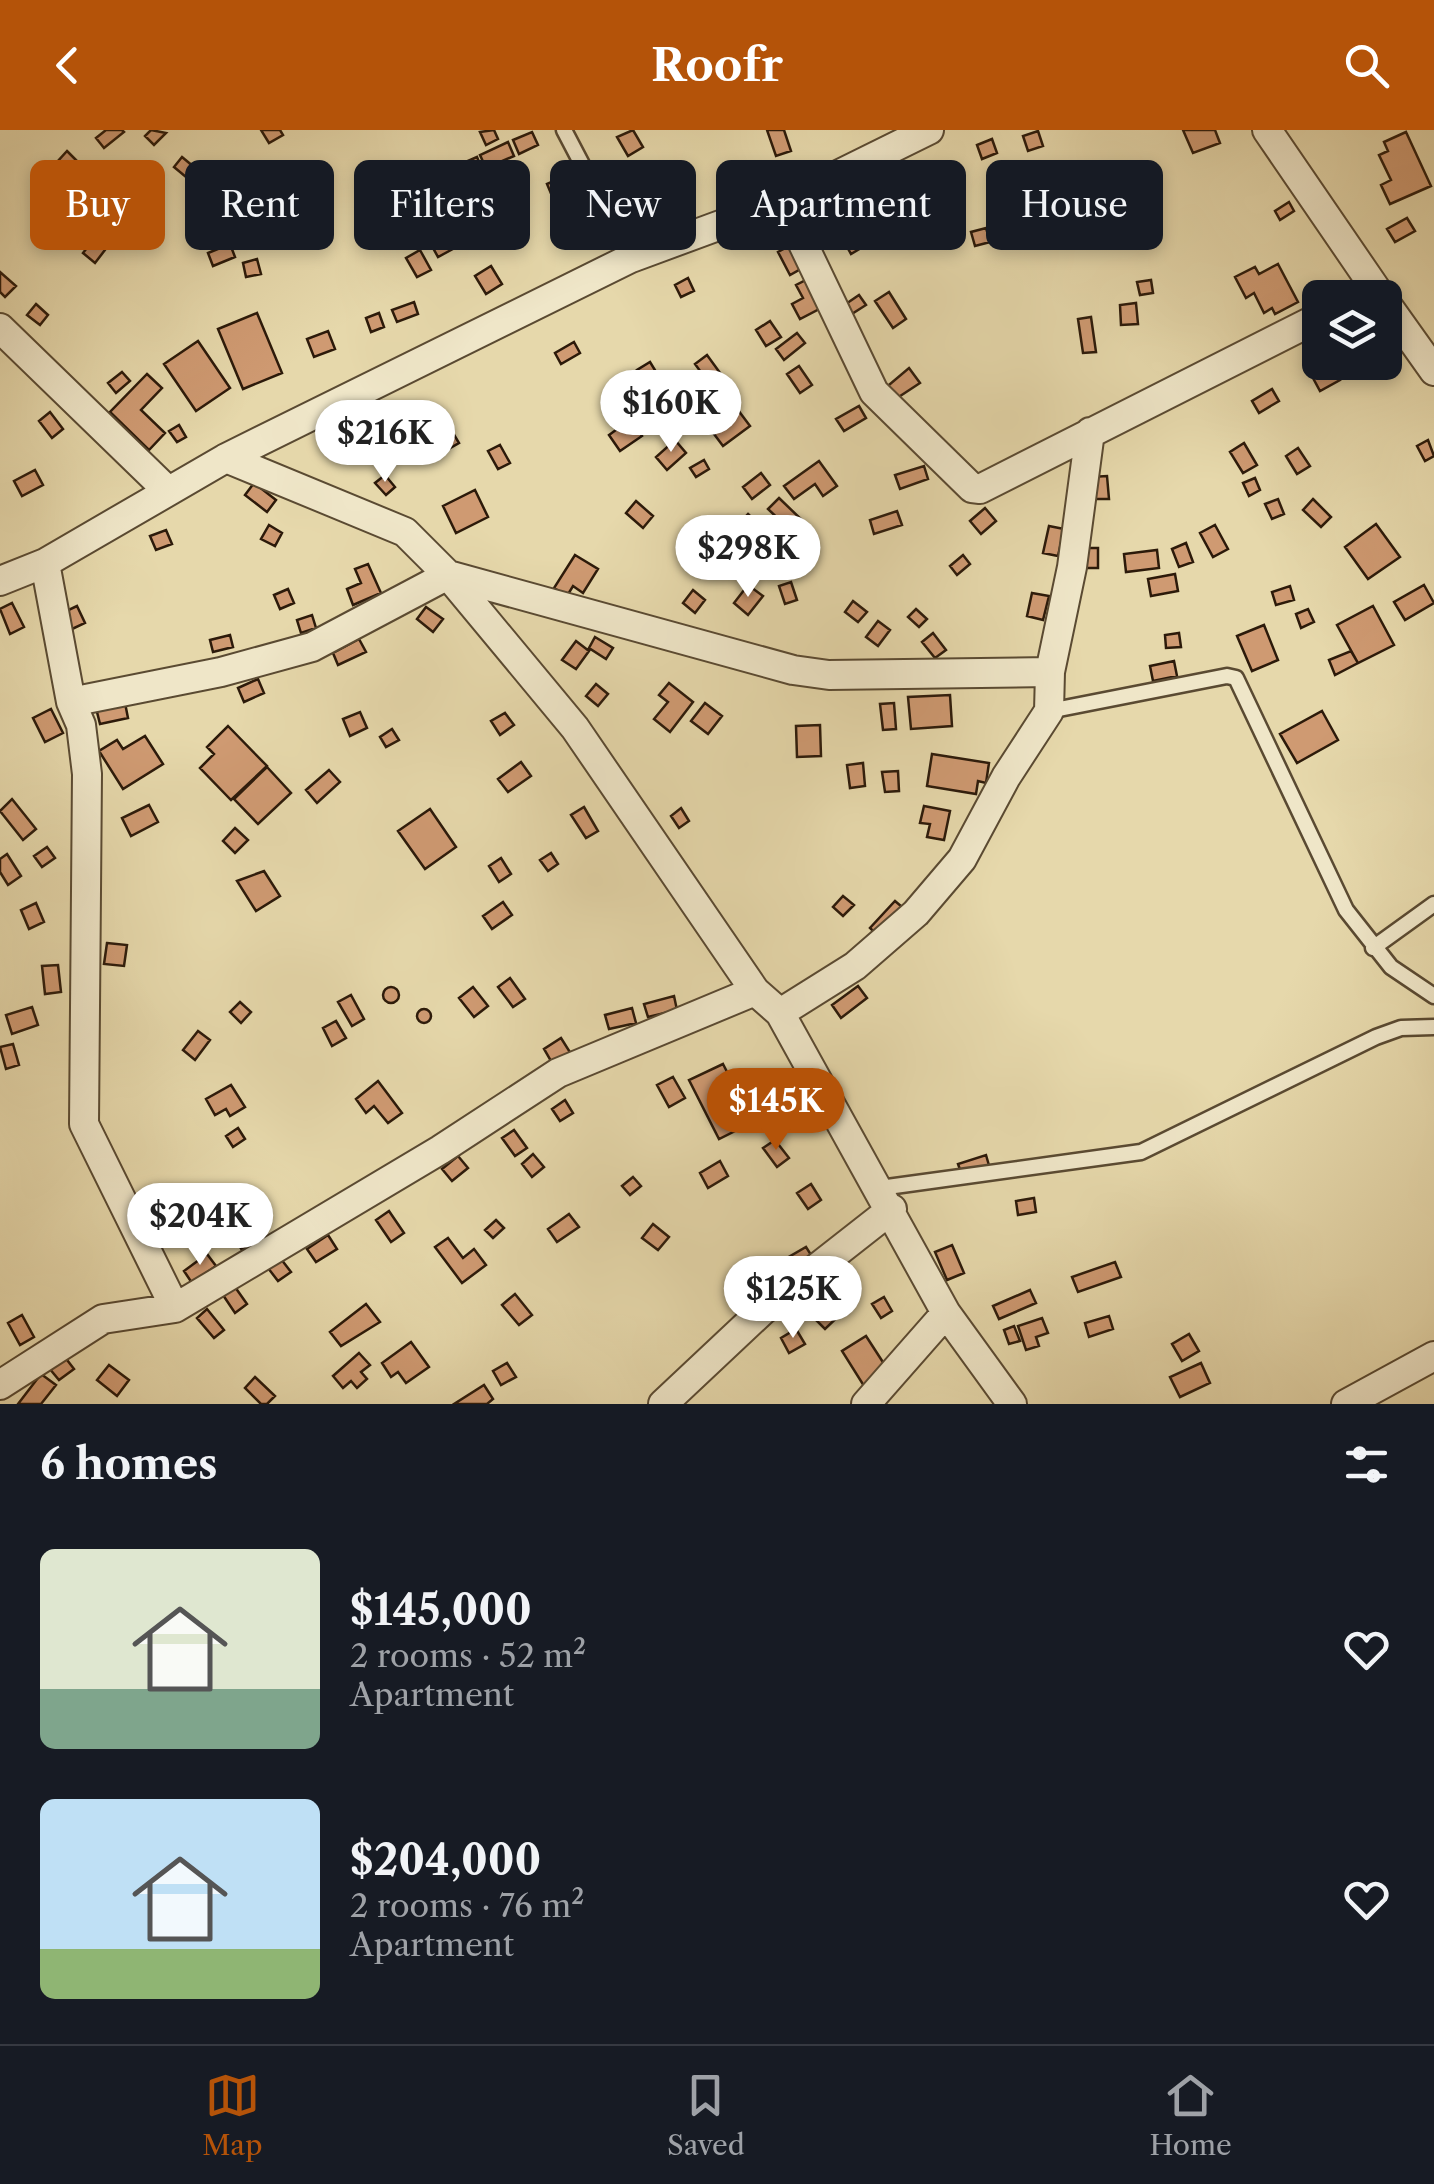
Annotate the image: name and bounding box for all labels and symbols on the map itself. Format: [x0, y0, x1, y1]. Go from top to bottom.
pin: $160K [601, 370, 741, 455]
pin: $216K [315, 400, 455, 485]
pin: $298K [678, 515, 818, 600]
pin: $145K [706, 1068, 846, 1153]
pin: $204K [130, 1183, 270, 1268]
pin: $125K [723, 1256, 863, 1341]

